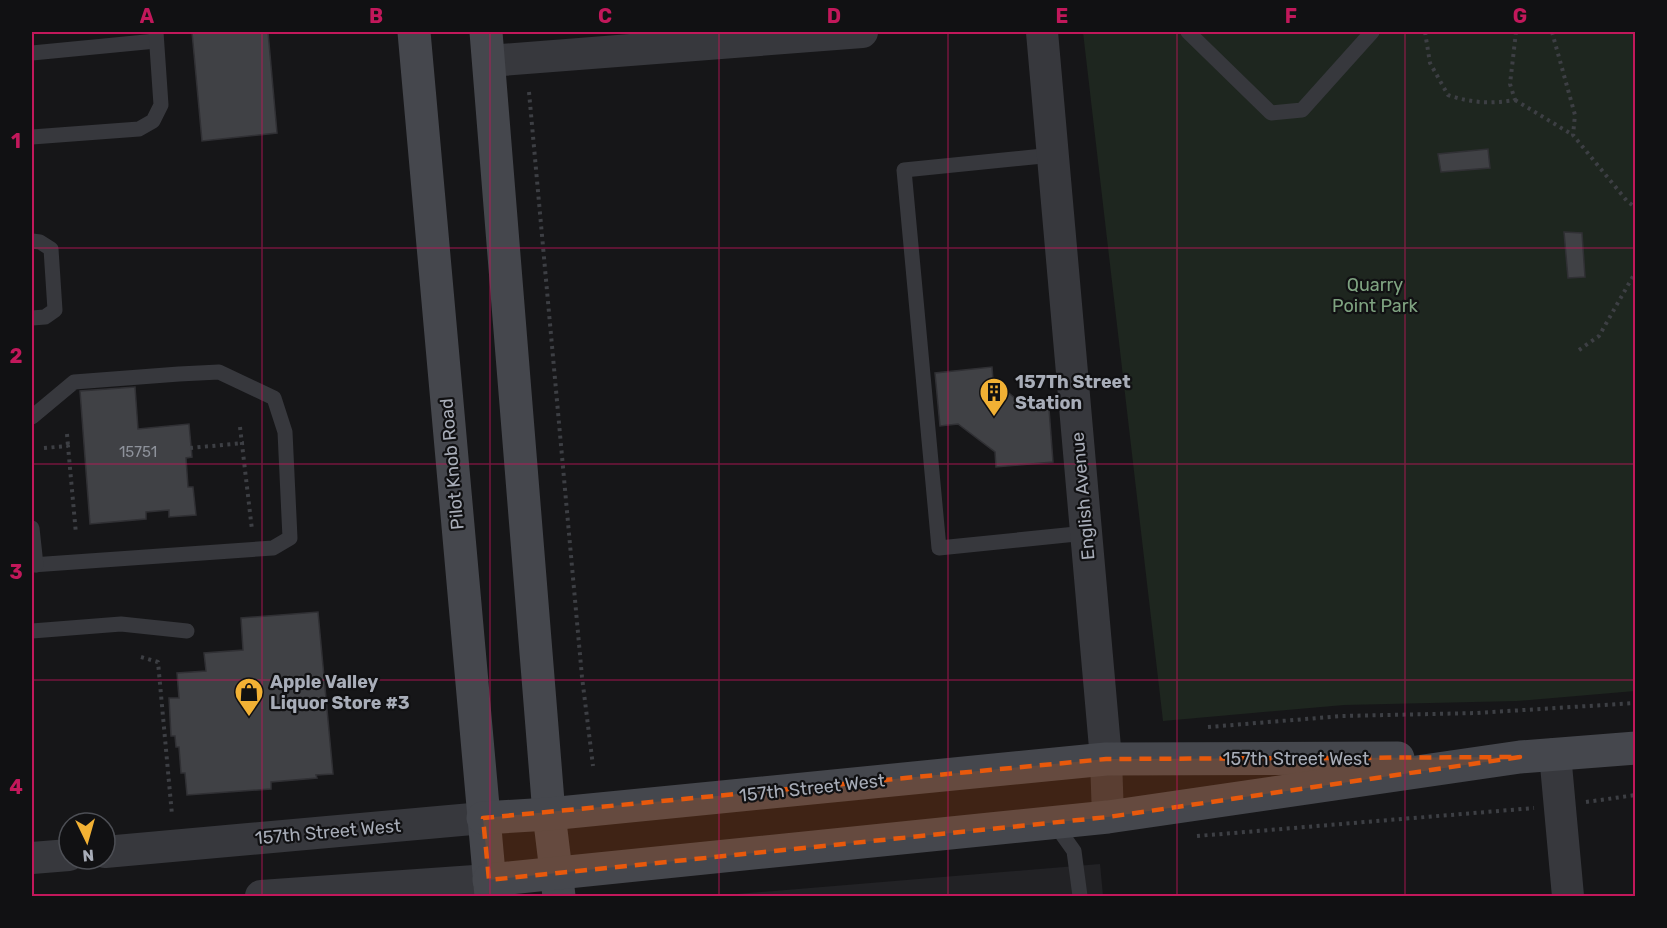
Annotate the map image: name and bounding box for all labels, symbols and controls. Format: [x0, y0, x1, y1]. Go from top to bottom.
text: A [140, 4, 155, 28]
text: B [369, 4, 383, 28]
text: C [598, 4, 612, 28]
text: D [827, 4, 841, 28]
text: E [1056, 4, 1068, 28]
text: F [1285, 4, 1297, 28]
text: G [1513, 4, 1527, 28]
text: 1 [11, 129, 21, 153]
park label: Quarry Point Park [1332, 274, 1419, 317]
text: 2 [10, 344, 23, 368]
place label: 157Th Street Station [1015, 371, 1131, 414]
building icon: 157Th Street Station [978, 376, 1010, 418]
street label: Pilot Knob Road [435, 397, 469, 531]
street label: English Avenue [1066, 431, 1100, 561]
house number: 15751 [119, 443, 157, 461]
text: 3 [9, 560, 23, 584]
place label: Apple Valley Liquor Store #3 [270, 671, 410, 714]
shop icon: Apple Valley Liquor Store #3 [233, 676, 265, 718]
street label: 157th Street West [1223, 748, 1369, 770]
street label: 157th Street West [738, 769, 886, 807]
text: 4 [9, 775, 23, 799]
north arrow [57, 811, 117, 871]
street label: 157th Street West [254, 815, 402, 849]
text: N [82, 845, 95, 865]

